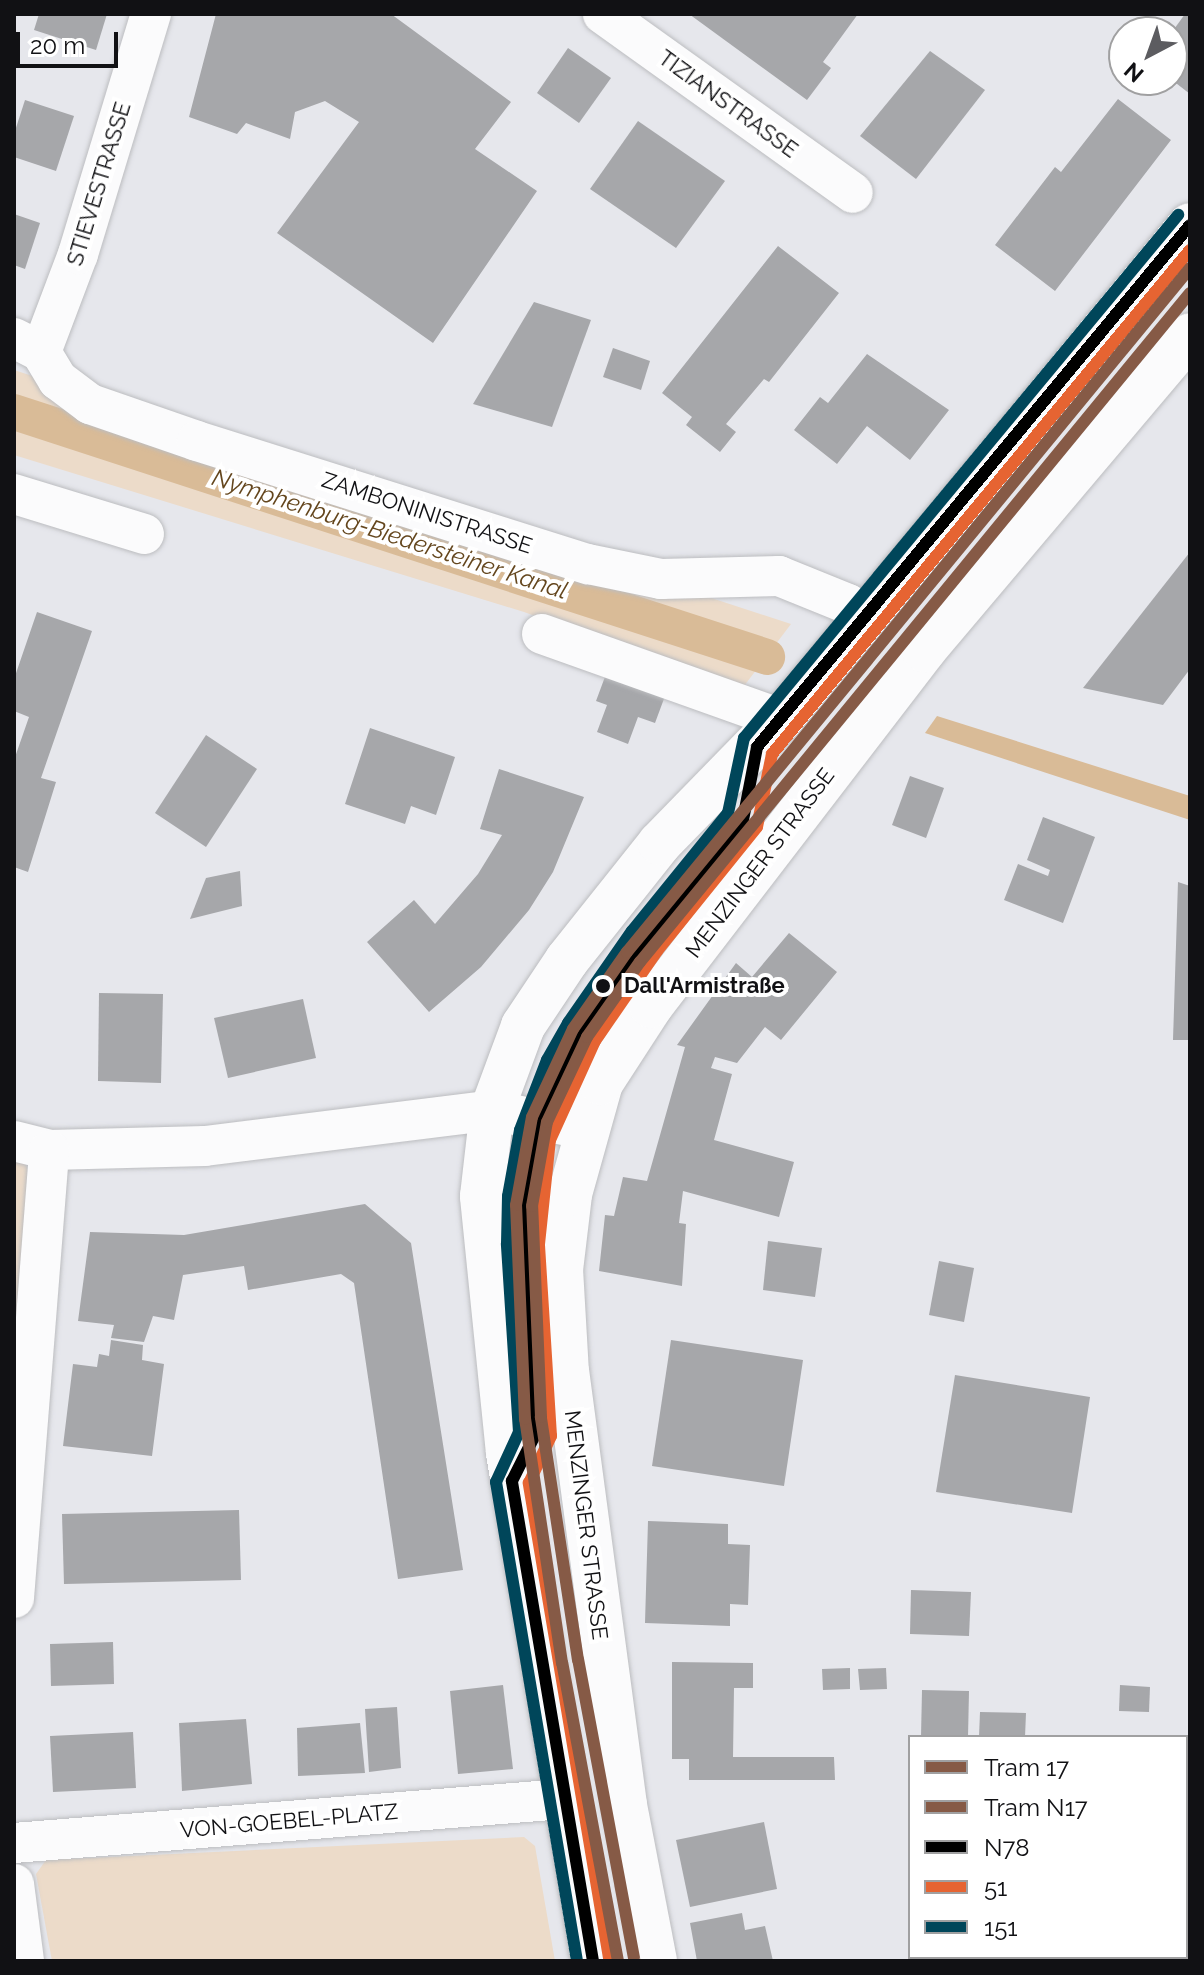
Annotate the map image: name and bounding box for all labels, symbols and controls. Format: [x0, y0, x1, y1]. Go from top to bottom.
scale bar [20, 16, 122, 66]
north arrow [1108, 16, 1188, 96]
text: 20 m [30, 31, 85, 60]
street label: TIZIANSTRASSE [653, 45, 803, 163]
text: N [1119, 57, 1148, 88]
street label: STIEVESTRASSE [62, 99, 136, 269]
water label: Nymphenburg-Biedersteiner Kanal [208, 463, 572, 605]
street label: ZAMBONINISTRASSE [318, 466, 536, 560]
street label: MENZINGER STRASSE [680, 763, 840, 963]
marker: Dall'Armistraße [589, 972, 617, 1000]
place label: Dall'Armistraße [624, 973, 785, 999]
street label: MENZINGER STRASSE [559, 1409, 613, 1641]
legend [908, 1735, 1188, 1959]
text: Tram 17 [984, 1753, 1069, 1782]
text: Tram N17 [984, 1793, 1088, 1822]
street label: VON-GOEBEL-PLATZ [179, 1798, 399, 1844]
text: N78 [984, 1833, 1030, 1862]
text: 51 [984, 1873, 1007, 1902]
text: 151 [984, 1913, 1018, 1942]

